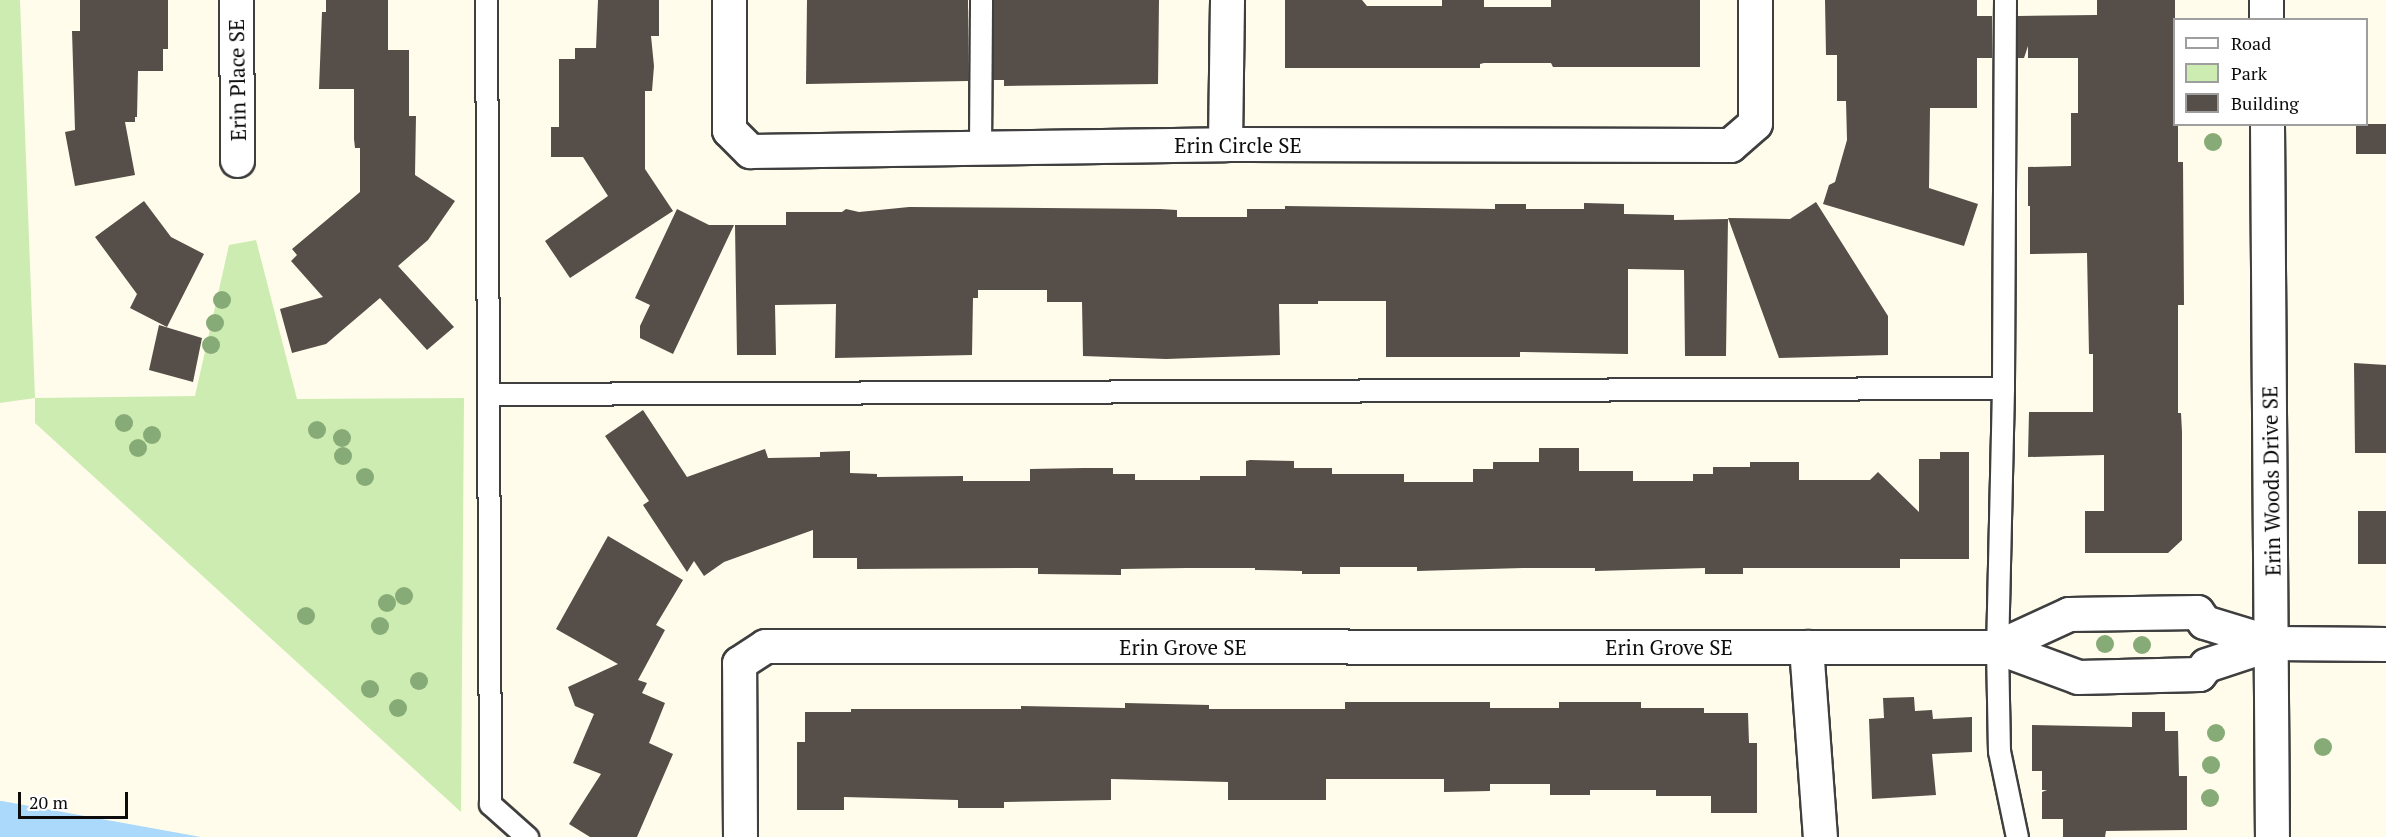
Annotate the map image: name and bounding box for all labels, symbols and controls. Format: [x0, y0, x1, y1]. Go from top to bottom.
legend [2173, 18, 2368, 126]
street label: Erin Place SE [223, 19, 251, 141]
text: Road [2231, 31, 2271, 55]
text: Park [2231, 61, 2267, 85]
text: Building [2231, 91, 2299, 115]
street label: Erin Circle SE [1174, 132, 1302, 158]
street label: Erin Woods Drive SE [2257, 386, 2285, 576]
street label: Erin Grove SE [1119, 634, 1247, 660]
street label: Erin Grove SE [1605, 634, 1733, 660]
scale bar [21, 780, 130, 818]
text: 20 m [29, 790, 68, 814]

